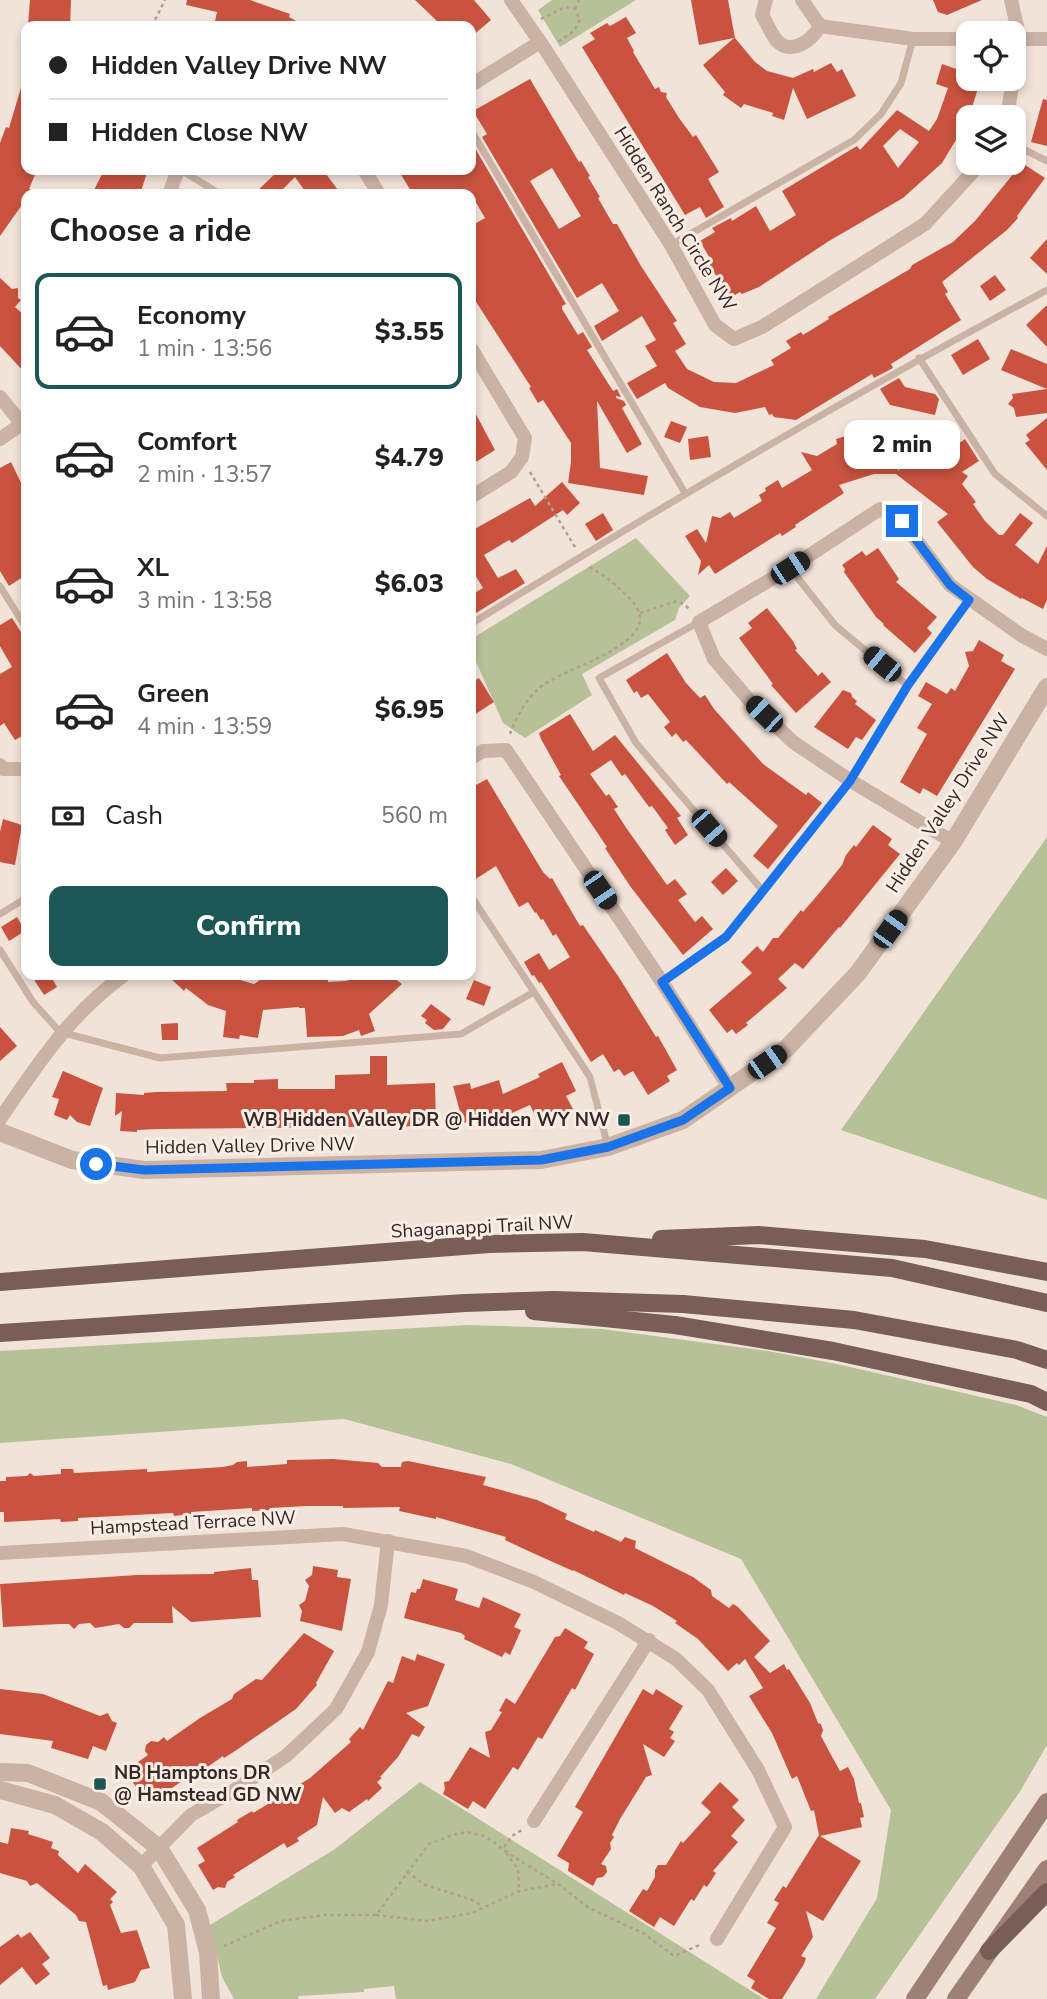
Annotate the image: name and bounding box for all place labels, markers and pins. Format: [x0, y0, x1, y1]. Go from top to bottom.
place label: WB Hidden Valley DR @ Hidden WY NW [244, 1107, 610, 1133]
marker: WB Hidden Valley DR @ Hidden WY NW [616, 1112, 632, 1128]
place label: NB Hamptons DR @ Hamstead GD NW [114, 1760, 301, 1808]
marker: NB Hamptons DR @ Hamstead GD NW [92, 1776, 108, 1792]

